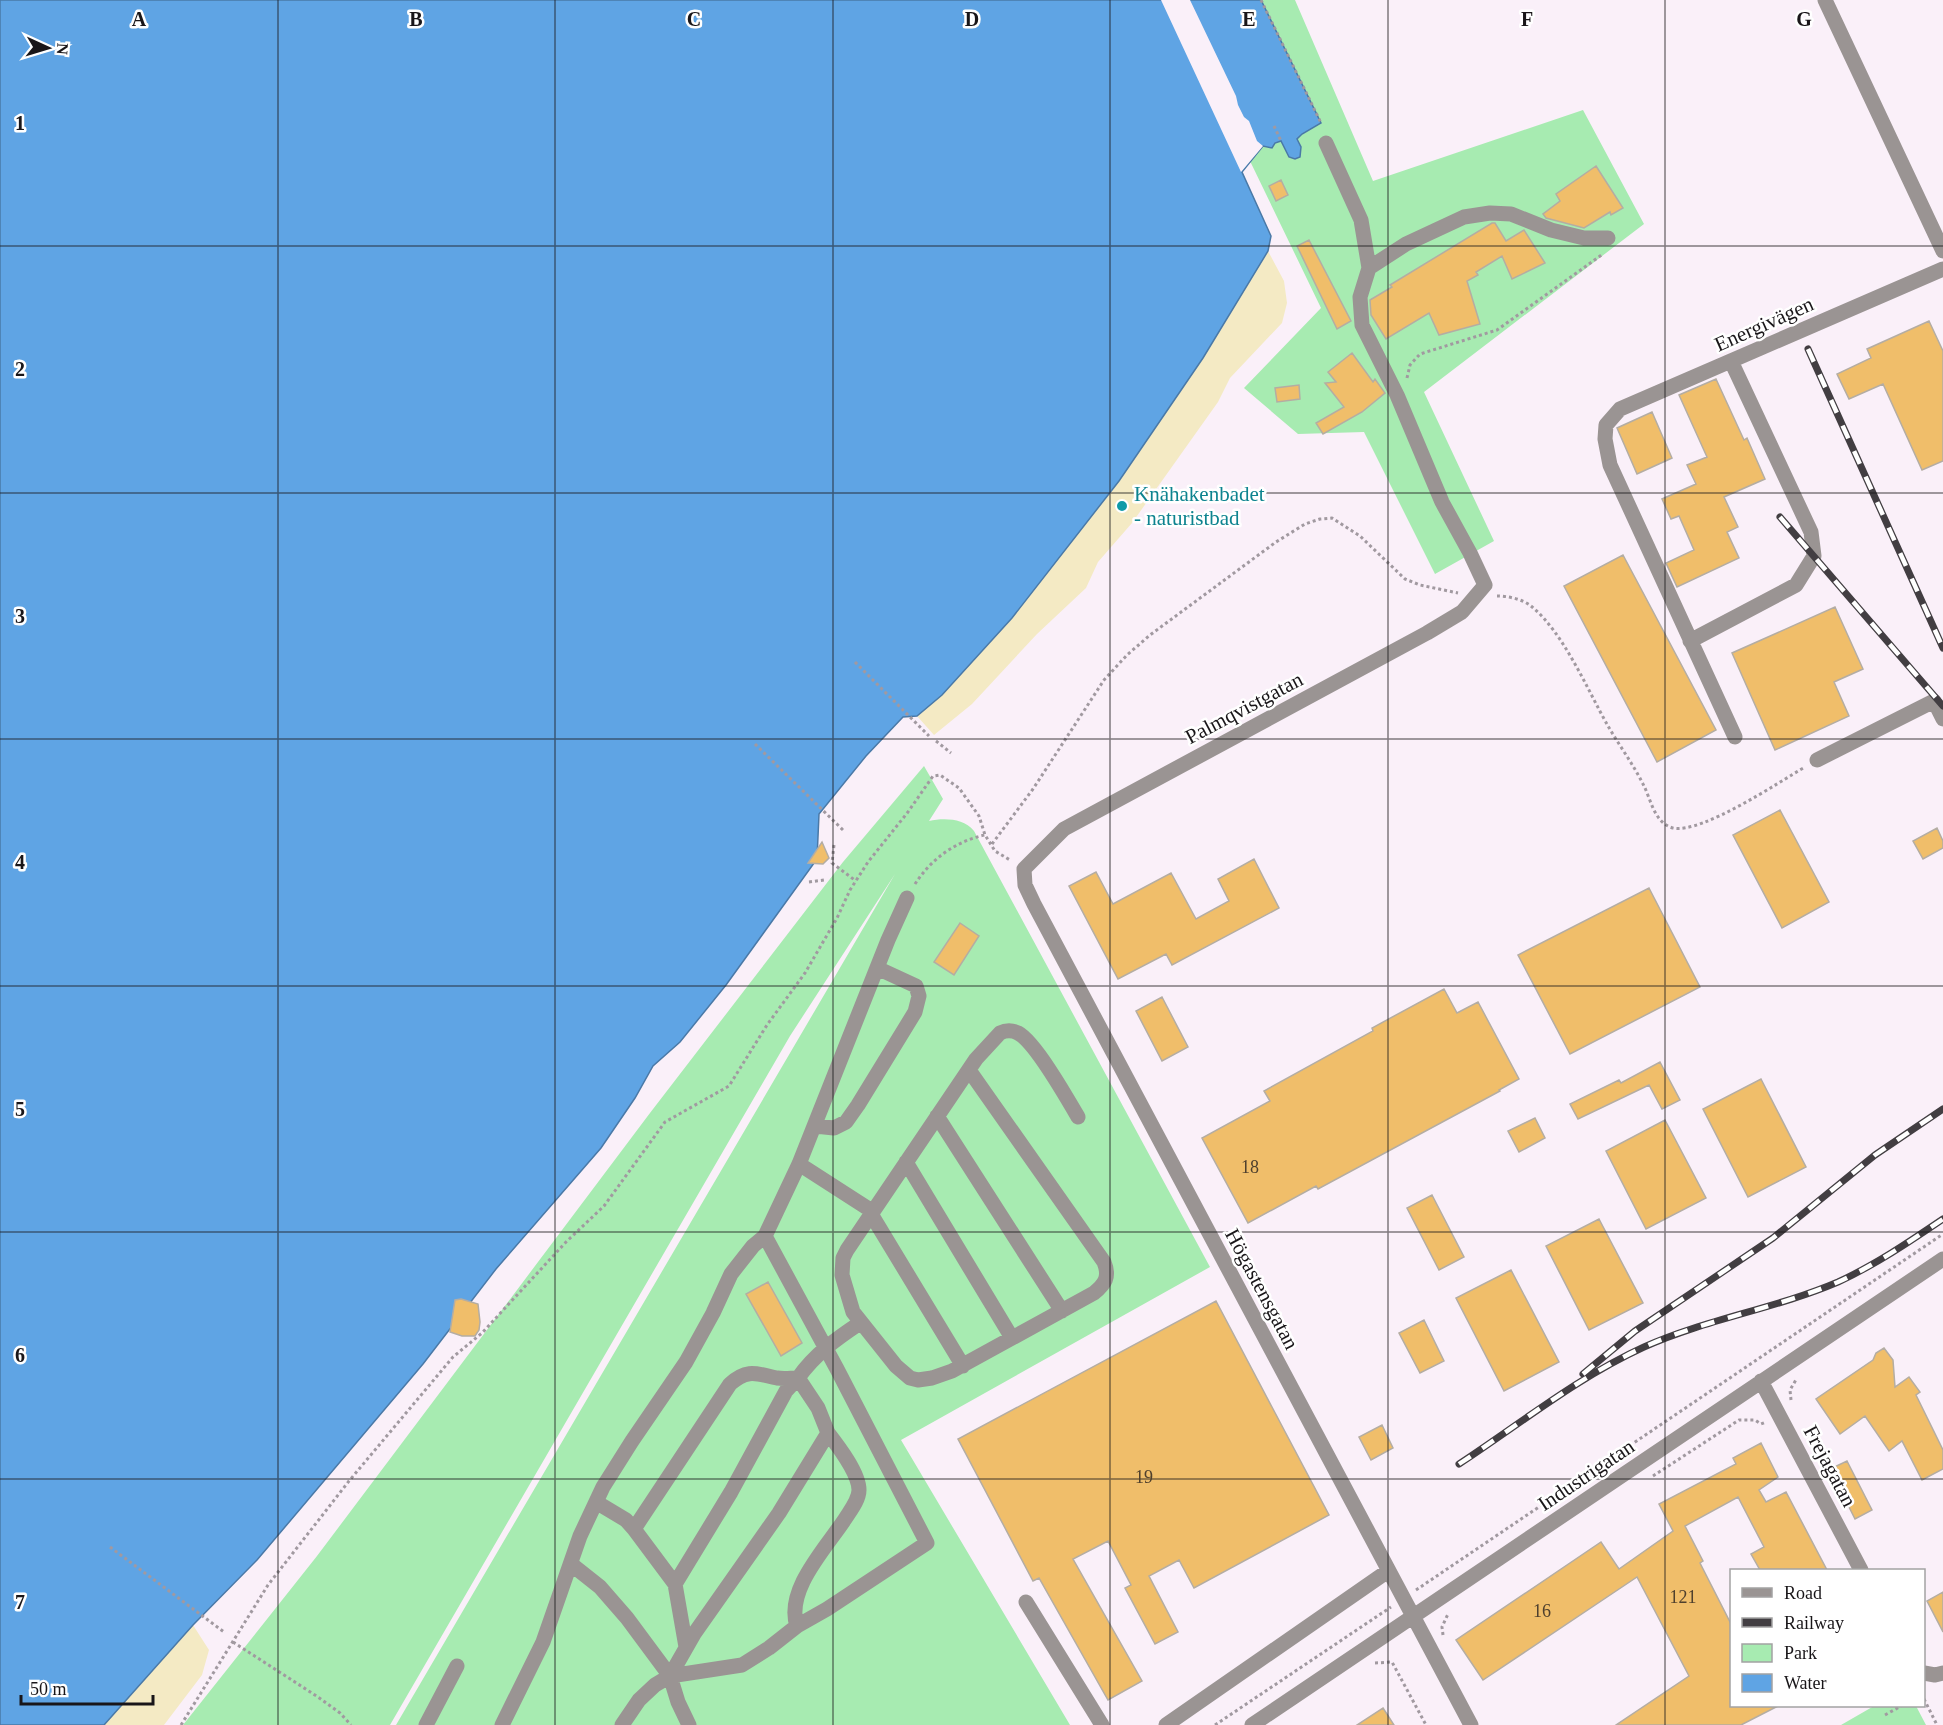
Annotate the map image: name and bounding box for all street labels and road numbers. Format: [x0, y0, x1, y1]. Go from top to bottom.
street label: Energivägen [1711, 291, 1818, 356]
street label: Palmqvistgatan [1181, 667, 1307, 749]
street label: Högastensgatan [1220, 1225, 1304, 1354]
street label: Frejagatan [1799, 1421, 1862, 1511]
street label: Industrigatan [1533, 1434, 1639, 1516]

